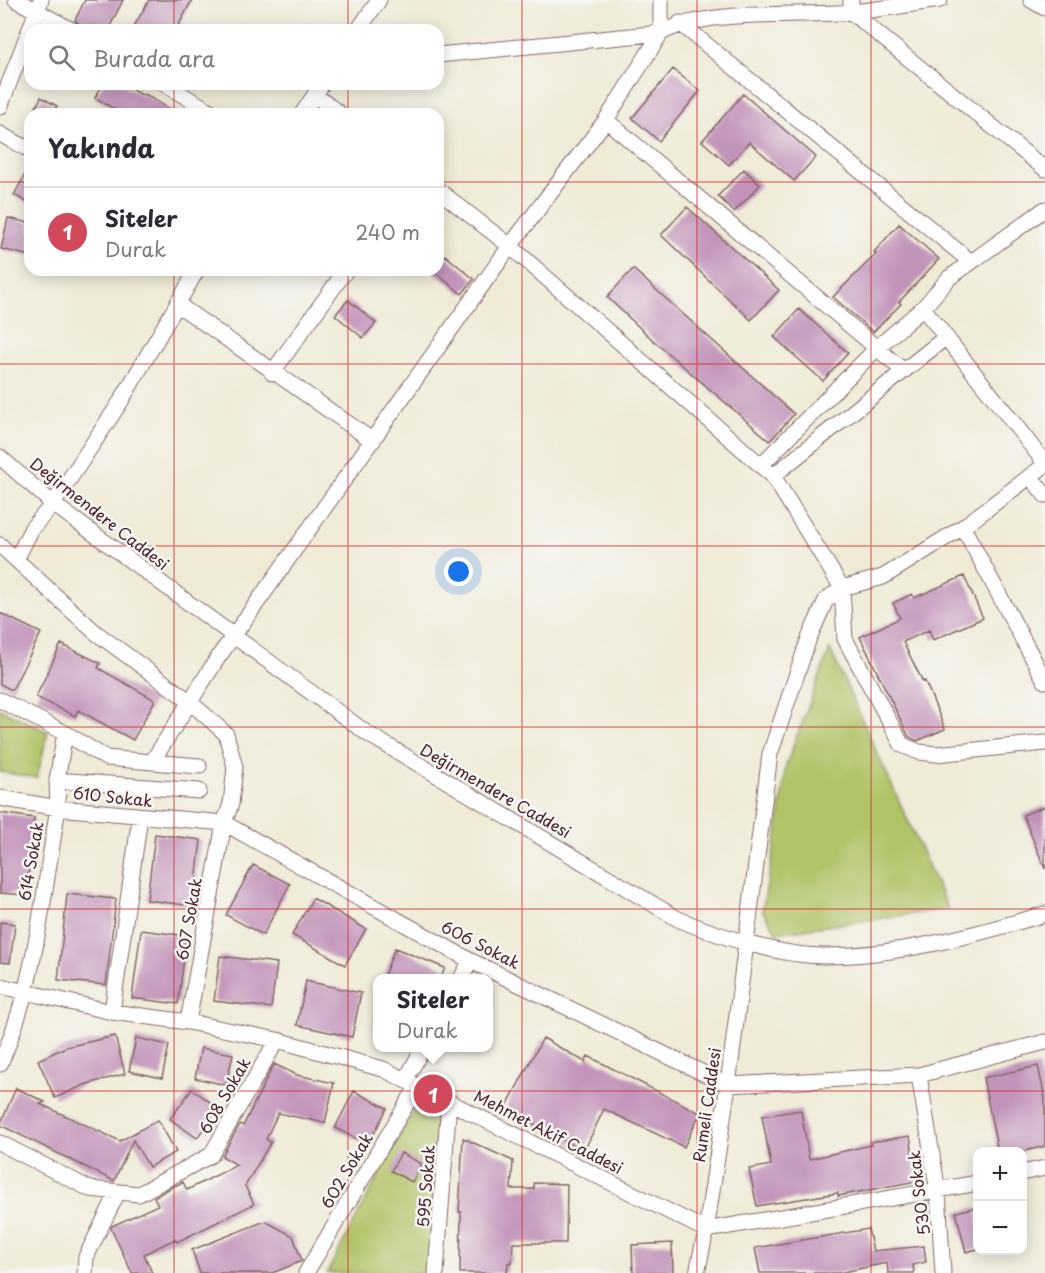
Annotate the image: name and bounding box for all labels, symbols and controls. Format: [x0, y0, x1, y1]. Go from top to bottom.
search box [24, 24, 444, 90]
icon: search [45, 41, 78, 74]
text: Burada ara [93, 41, 215, 74]
text: Yakında [48, 128, 155, 167]
text: Siteler [105, 201, 178, 234]
text: 1 [63, 217, 72, 247]
text: 240 m [355, 217, 420, 247]
text: Durak [105, 234, 166, 264]
street label: Değirmendere Caddesi [25, 451, 175, 575]
your location [444, 557, 473, 586]
street label: Değirmendere Caddesi [416, 737, 576, 843]
street label: 610 Sokak [72, 780, 154, 812]
street label: 614 Sokak [11, 820, 49, 902]
street label: 607 Sokak [169, 876, 207, 962]
street label: 606 Sokak [437, 914, 525, 974]
popup [373, 974, 493, 1052]
text: Siteler [397, 982, 469, 1015]
text: Durak [397, 1015, 458, 1045]
street label: Rumeli Caddesi [686, 1046, 726, 1164]
street label: 608 Sokak [192, 1052, 256, 1138]
pin: 1 [414, 1072, 452, 1116]
street label: Mehmet Akif Caddesi [470, 1083, 628, 1179]
street label: 602 Sokak [314, 1128, 378, 1212]
street label: 595 Sokak [410, 1144, 440, 1228]
map controls [973, 1147, 1027, 1255]
button: + [973, 1147, 1027, 1201]
street label: 530 Sokak [901, 1149, 935, 1237]
button: − [973, 1201, 1027, 1255]

